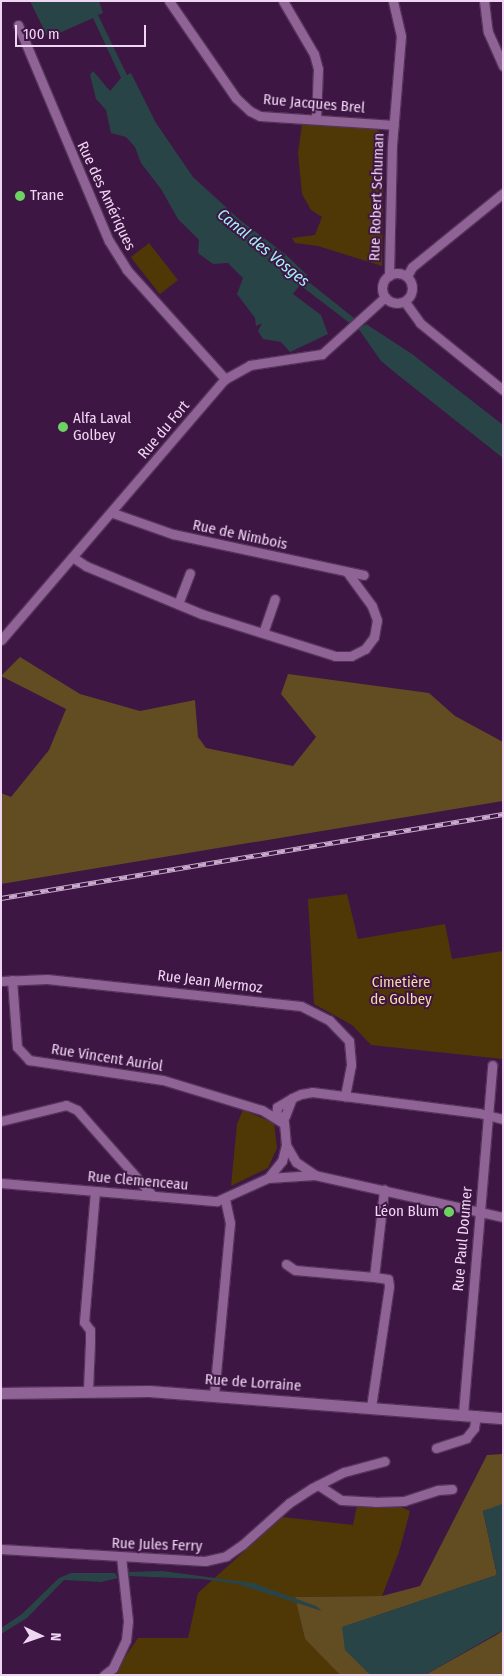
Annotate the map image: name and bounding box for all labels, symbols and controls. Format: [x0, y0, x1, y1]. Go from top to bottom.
scale bar [18, 15, 149, 47]
text: 100 m [23, 25, 60, 43]
street label: Rue Jacques Brel [262, 91, 366, 117]
street label: Rue Robert Schuman [366, 133, 388, 261]
street label: Rue des Amériques [73, 139, 139, 253]
place label: Trane [30, 187, 64, 205]
marker: Trane [14, 190, 26, 202]
water label: Canal des Vosges [213, 205, 313, 291]
street label: Rue du Fort [134, 397, 194, 463]
place label: Alfa Laval Golbey [73, 409, 131, 444]
marker: Alfa Laval Golbey [57, 421, 69, 433]
street label: Rue de Nimbois [191, 516, 289, 554]
street label: Rue Jean Mermoz [156, 967, 264, 997]
park label: Cimetière de Golbey [370, 973, 432, 1008]
street label: Rue Vincent Auriol [50, 1040, 164, 1076]
street label: Rue Clemenceau [87, 1168, 189, 1194]
street label: Rue Paul Doumer [449, 1186, 477, 1292]
place label: Léon Blum [374, 1203, 439, 1221]
marker: Léon Blum [443, 1206, 455, 1218]
street label: Rue de Lorraine [204, 1371, 302, 1395]
street label: Rue Jules Ferry [111, 1534, 203, 1556]
north arrow [15, 1611, 65, 1661]
text: N [47, 1632, 64, 1641]

